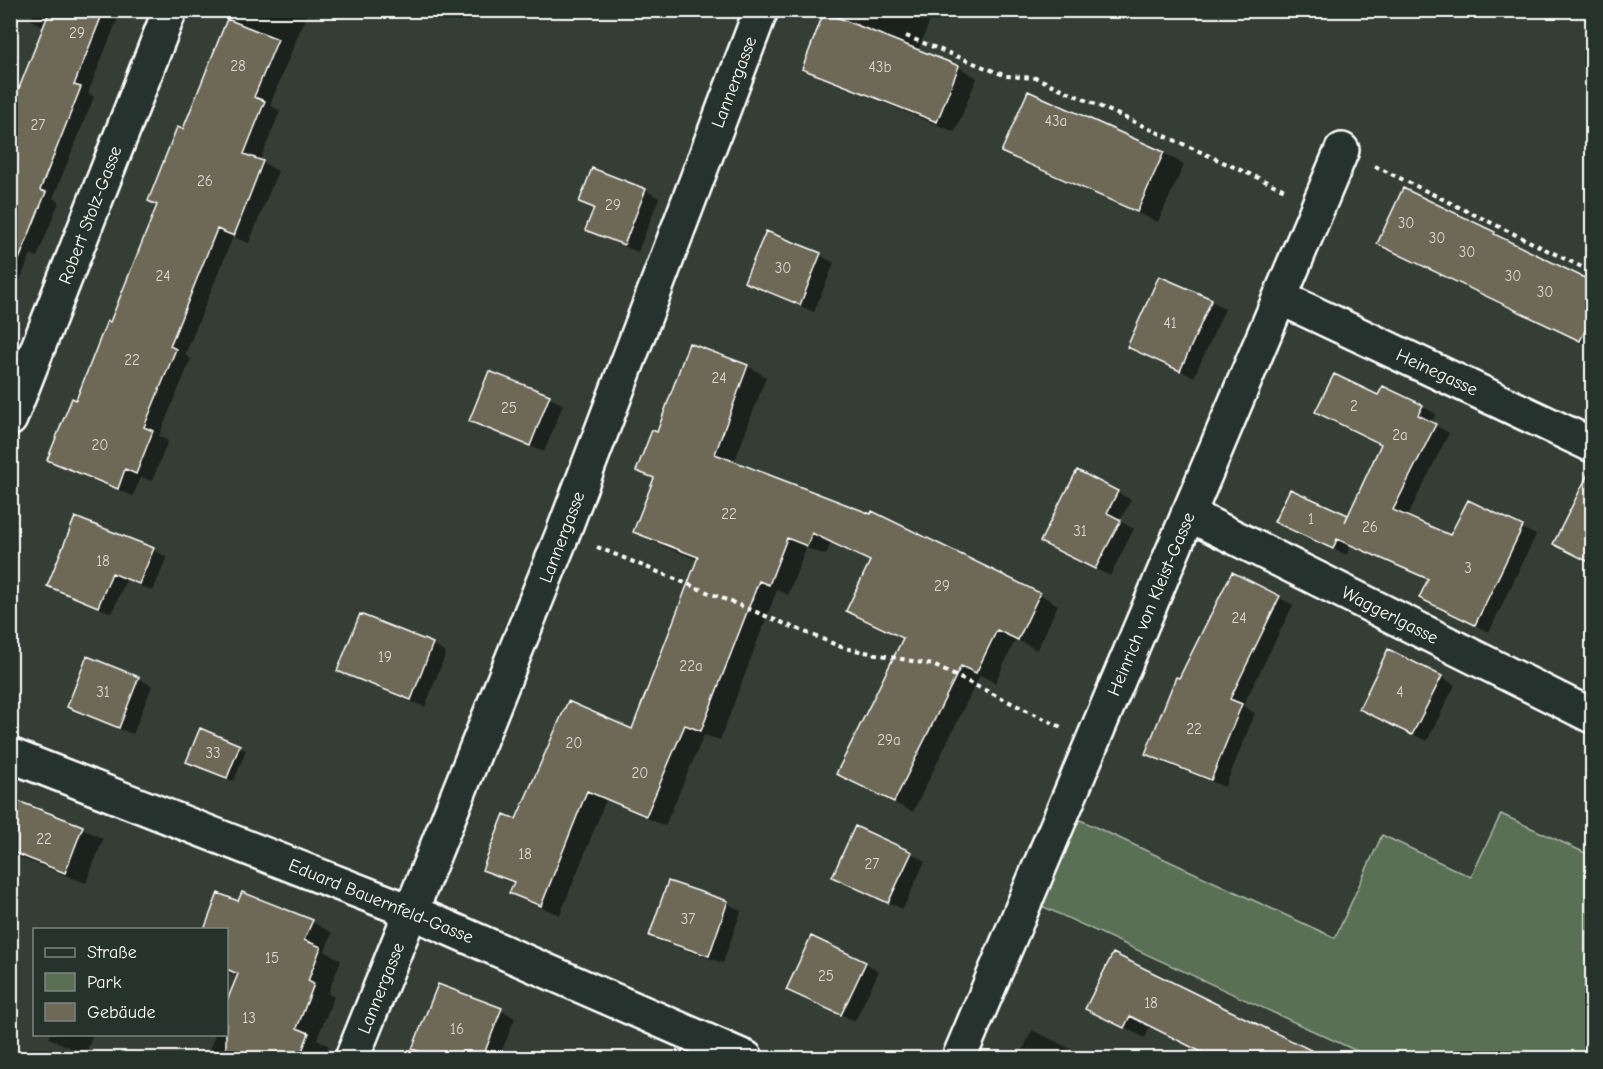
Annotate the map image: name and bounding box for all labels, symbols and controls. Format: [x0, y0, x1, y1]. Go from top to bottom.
house number: 29 [69, 24, 85, 42]
street label: Lannergasse [707, 33, 762, 131]
house number: 28 [230, 57, 246, 75]
house number: 43b [869, 58, 891, 76]
house number: 43a [1045, 112, 1067, 130]
house number: 27 [31, 116, 45, 134]
street label: Robert Stolz-Gasse [54, 143, 126, 287]
house number: 26 [197, 172, 213, 190]
house number: 29 [605, 196, 621, 214]
house number: 30 [1398, 214, 1414, 232]
house number: 30 [1429, 229, 1445, 247]
house number: 30 [1459, 243, 1475, 261]
house number: 30 [775, 259, 791, 277]
house number: 24 [155, 267, 171, 285]
house number: 30 [1505, 267, 1521, 285]
house number: 30 [1537, 283, 1553, 301]
house number: 41 [1163, 314, 1177, 332]
street label: Heinegasse [1393, 344, 1481, 401]
house number: 22 [124, 351, 140, 369]
house number: 24 [711, 369, 727, 387]
house number: 2 [1350, 397, 1358, 415]
house number: 25 [501, 399, 517, 417]
house number: 2a [1392, 426, 1408, 444]
house number: 20 [92, 436, 108, 454]
street label: Lannergasse [535, 488, 590, 586]
house number: 22 [721, 505, 737, 523]
street label: Heinrich von Kleist-Gasse [1103, 509, 1200, 699]
house number: 1 [1308, 510, 1314, 528]
house number: 26 [1362, 518, 1378, 536]
house number: 31 [1073, 522, 1087, 540]
house number: 18 [96, 552, 110, 570]
house number: 3 [1464, 559, 1472, 577]
house number: 29 [934, 577, 950, 595]
street label: Waggerlgasse [1338, 582, 1442, 649]
house number: 24 [1231, 609, 1247, 627]
house number: 19 [378, 648, 392, 666]
house number: 22a [679, 657, 703, 675]
house number: 31 [96, 683, 110, 701]
house number: 4 [1396, 683, 1404, 701]
house number: 22 [1186, 720, 1202, 738]
house number: 29a [877, 731, 901, 749]
house number: 20 [566, 734, 582, 752]
house number: 33 [205, 744, 221, 762]
house number: 20 [632, 764, 648, 782]
house number: 22 [36, 830, 52, 848]
house number: 18 [518, 845, 532, 863]
street label: Eduard Bauernfeld-Gasse [285, 855, 476, 948]
house number: 27 [865, 855, 879, 873]
house number: 37 [681, 910, 695, 928]
legend [33, 928, 228, 1036]
street label: Lannergasse [354, 940, 409, 1037]
text: Straße [87, 942, 137, 963]
house number: 15 [265, 949, 279, 967]
house number: 25 [818, 967, 834, 985]
text: Park [87, 972, 122, 993]
house number: 18 [1144, 994, 1158, 1012]
text: Gebäude [87, 1002, 156, 1023]
house number: 13 [242, 1009, 256, 1027]
house number: 16 [450, 1020, 464, 1038]

